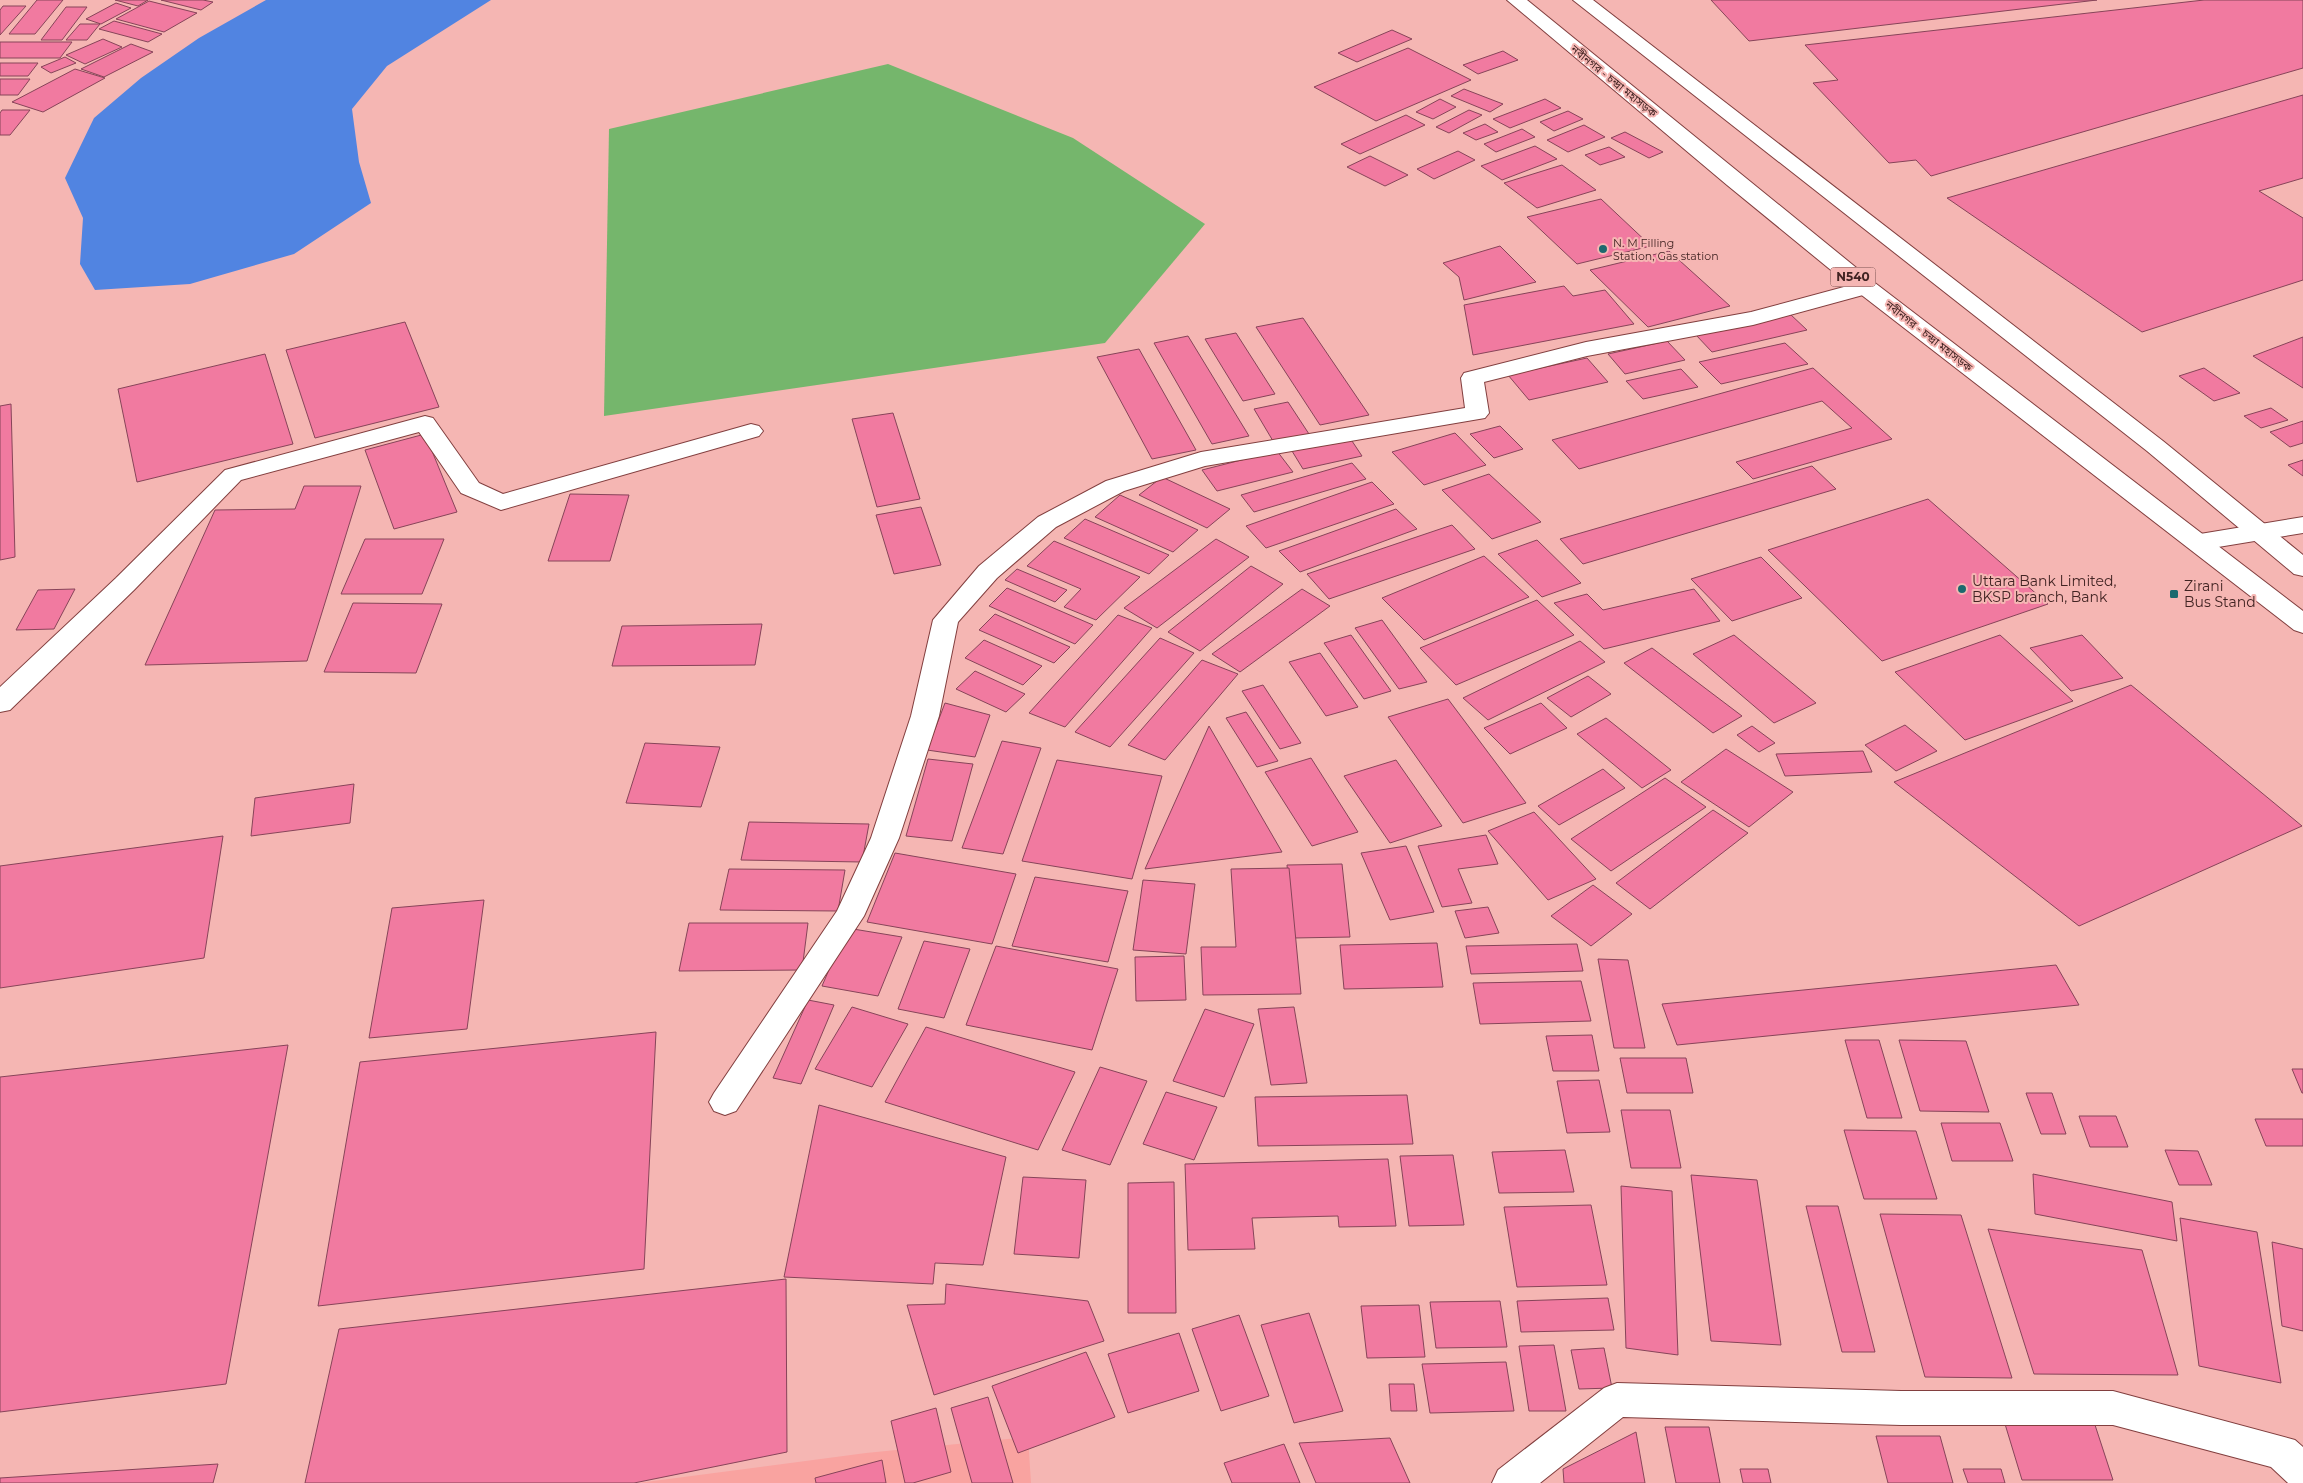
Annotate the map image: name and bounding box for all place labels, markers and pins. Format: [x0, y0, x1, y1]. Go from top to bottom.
place label: N. M Filling Station, Gas station [1613, 236, 1719, 263]
marker: N. M Filling Station, Gas station [1597, 243, 1609, 255]
place label: Uttara Bank Limited, BKSP branch, Bank [1972, 572, 2116, 606]
place label: Zirani Bus Stand [2184, 577, 2256, 611]
marker: Uttara Bank Limited, BKSP branch, Bank [1956, 583, 1968, 595]
marker: Zirani Bus Stand [2168, 588, 2180, 600]

